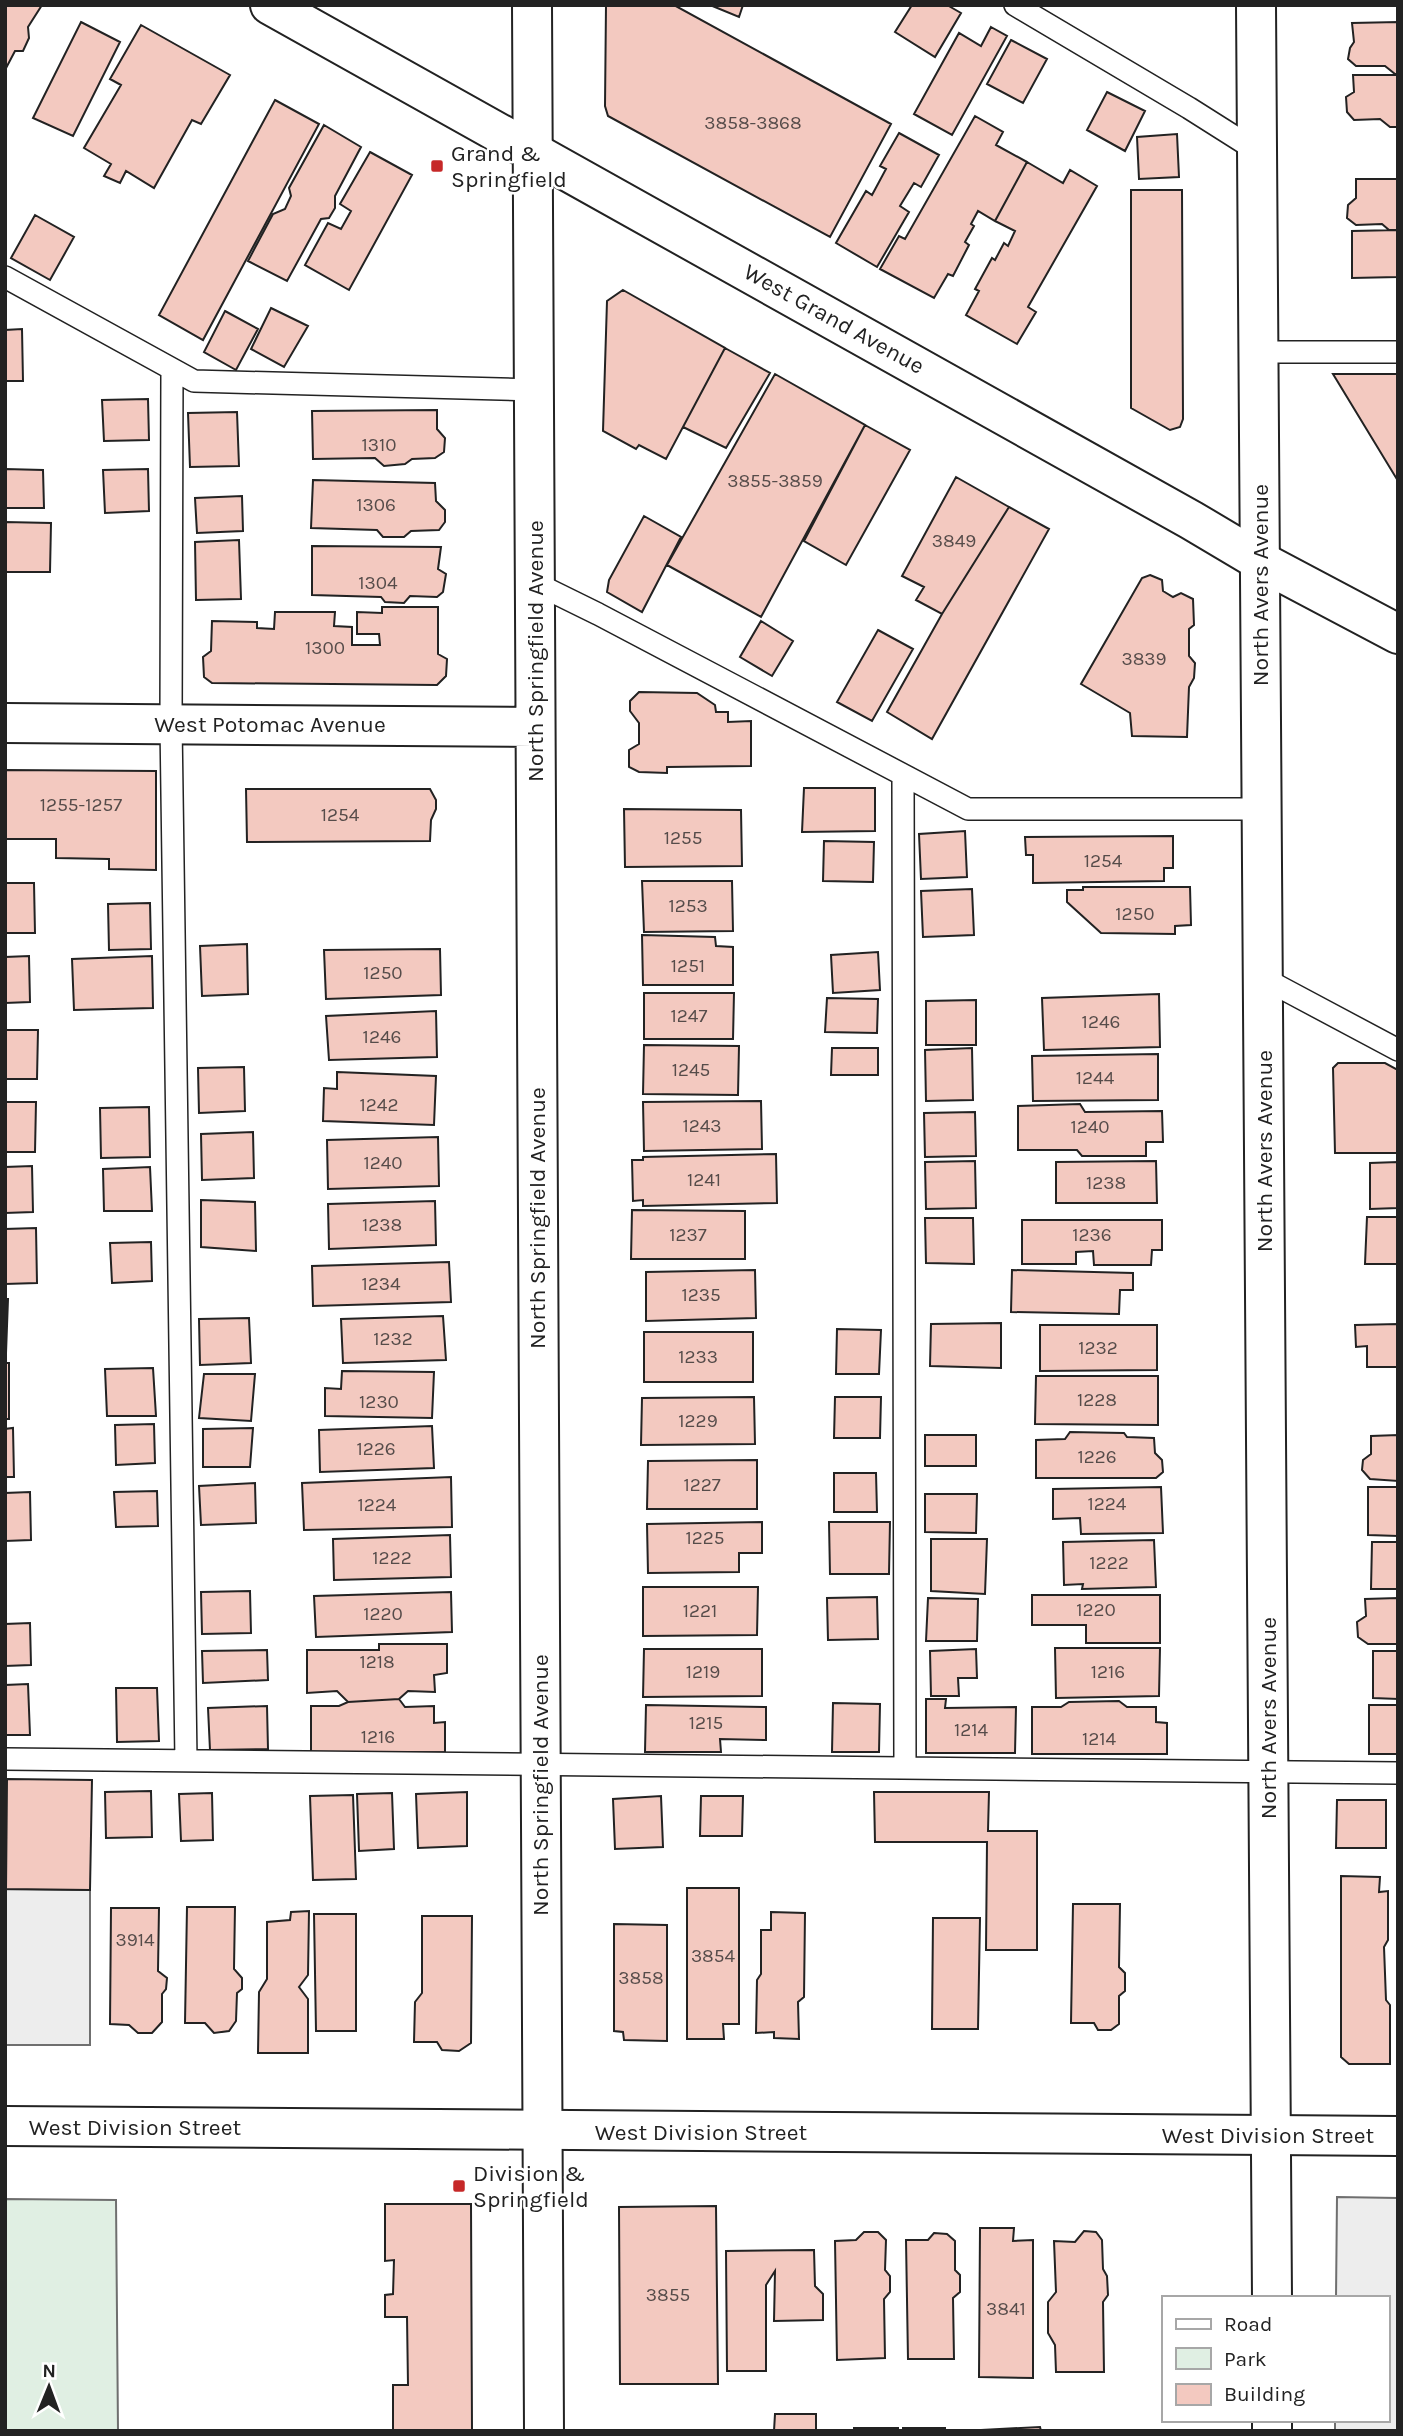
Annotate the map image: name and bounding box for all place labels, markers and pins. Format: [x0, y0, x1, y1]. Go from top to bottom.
place label: Grand & Springfield [451, 140, 567, 193]
marker: Grand & Springfield [429, 158, 445, 174]
place label: Division & Springfield [473, 2160, 589, 2213]
marker: Division & Springfield [451, 2178, 467, 2194]

